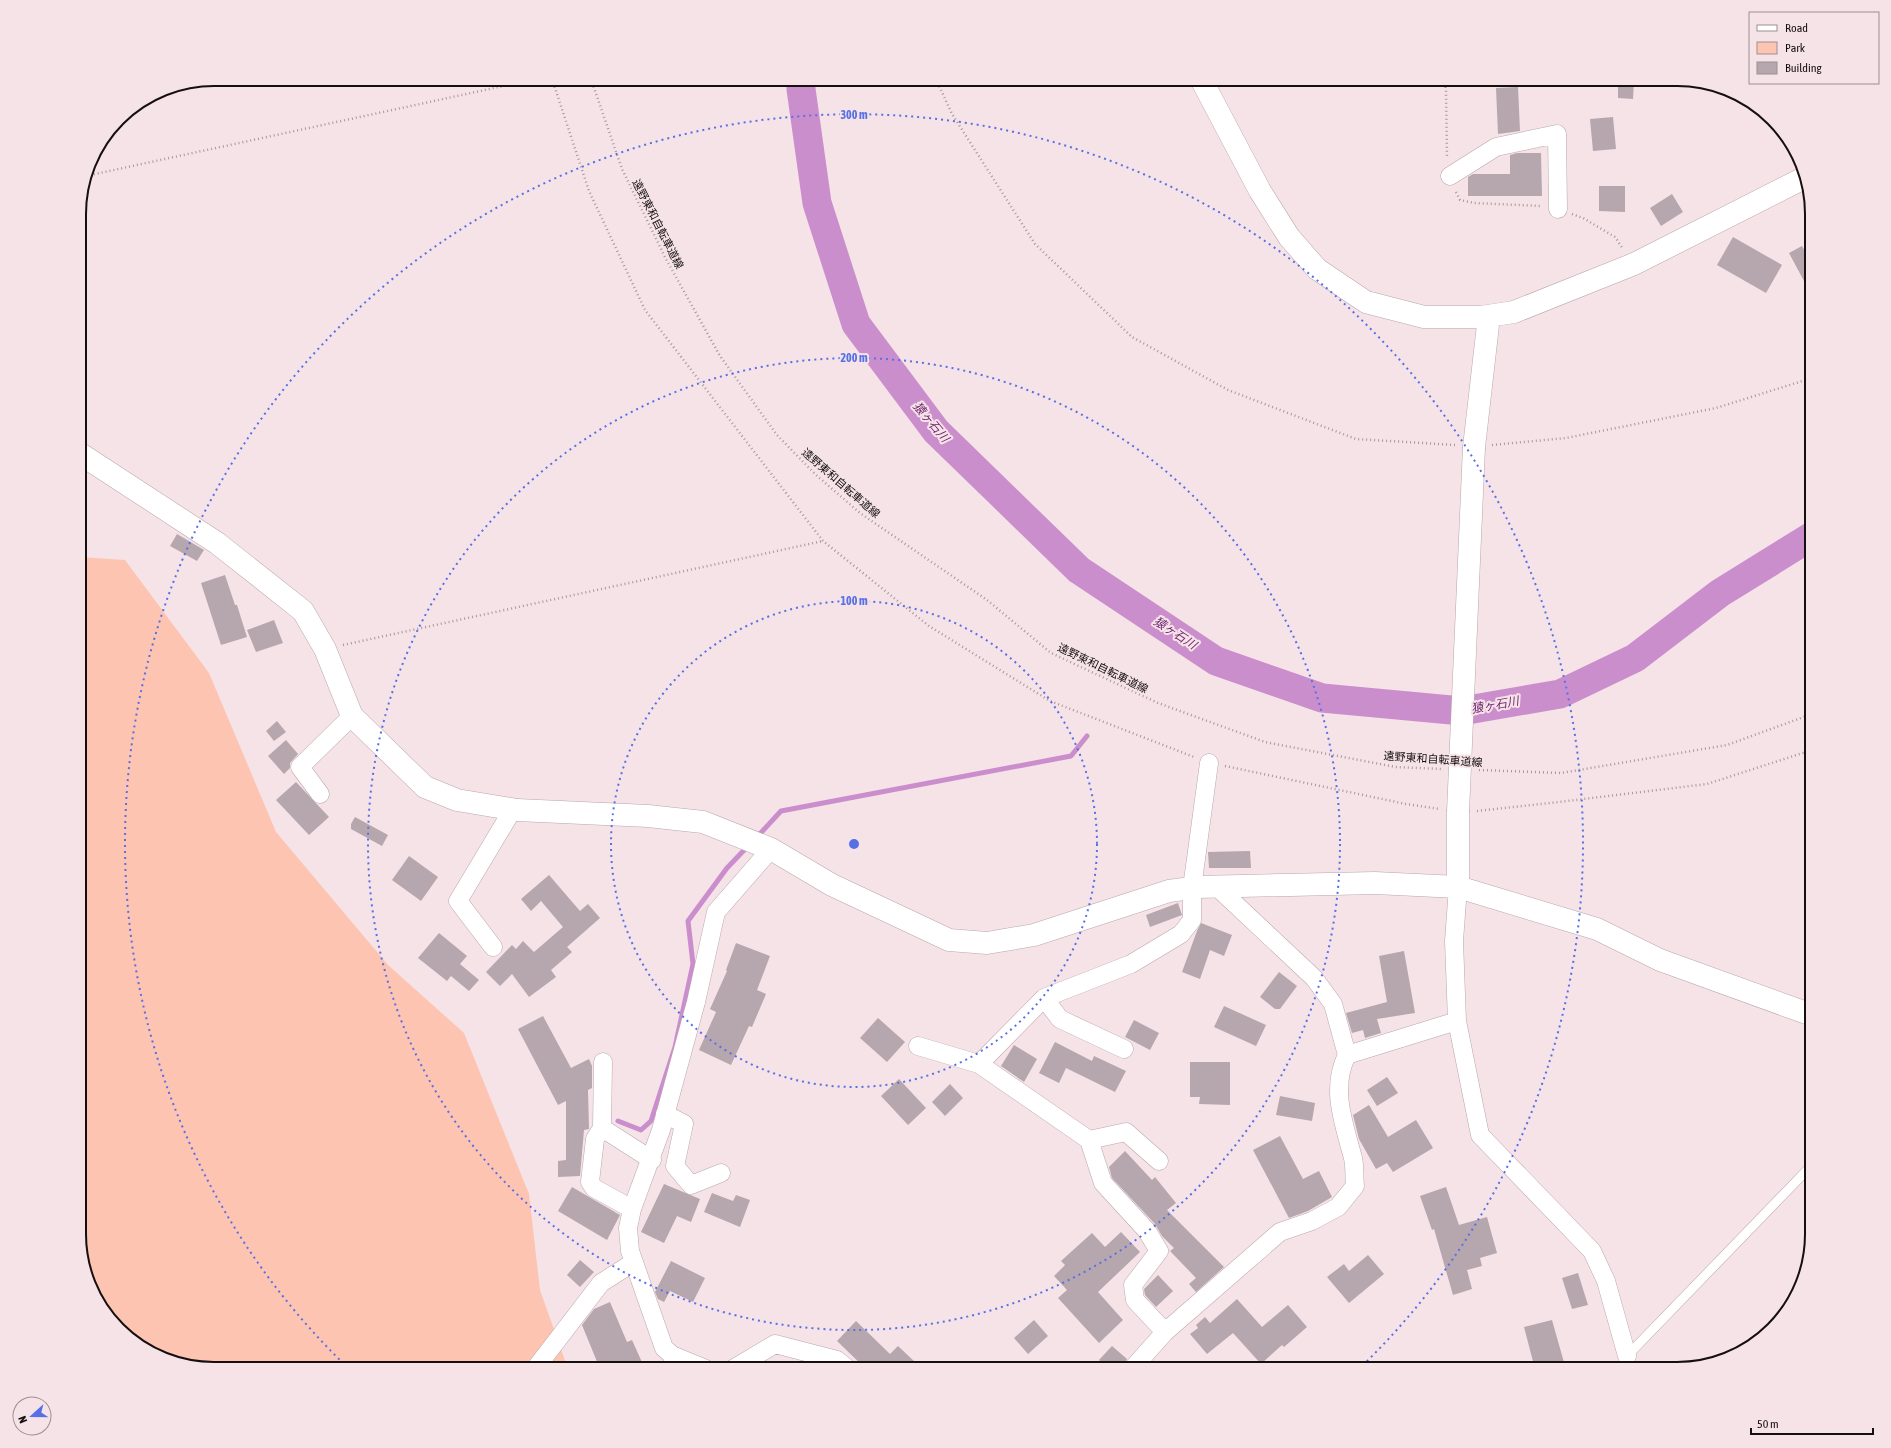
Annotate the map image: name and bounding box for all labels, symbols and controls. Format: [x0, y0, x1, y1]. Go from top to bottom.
legend [1749, 12, 1879, 84]
text: Road [1785, 21, 1808, 35]
text: Park [1785, 41, 1806, 55]
text: Building [1785, 61, 1823, 75]
text: 300 m [840, 108, 868, 122]
street label: 遠野東和自転車道線 [630, 177, 686, 271]
text: 200 m [840, 351, 868, 365]
water label: 猿ヶ石川 [910, 399, 953, 446]
street label: 遠野東和自転車道線 [800, 446, 882, 520]
text: 100 m [840, 594, 868, 608]
water label: 猿ヶ石川 [1151, 614, 1201, 653]
street label: 遠野東和自転車道線 [1056, 641, 1150, 695]
water label: 猿ヶ石川 [1470, 694, 1522, 716]
street label: 遠野東和自転車道線 [1383, 750, 1483, 768]
centre of rings [847, 837, 861, 851]
north arrow [12, 1396, 52, 1436]
scale bar [1751, 1410, 1873, 1436]
text: N [16, 1414, 29, 1425]
text: 50 m [1757, 1417, 1779, 1431]

